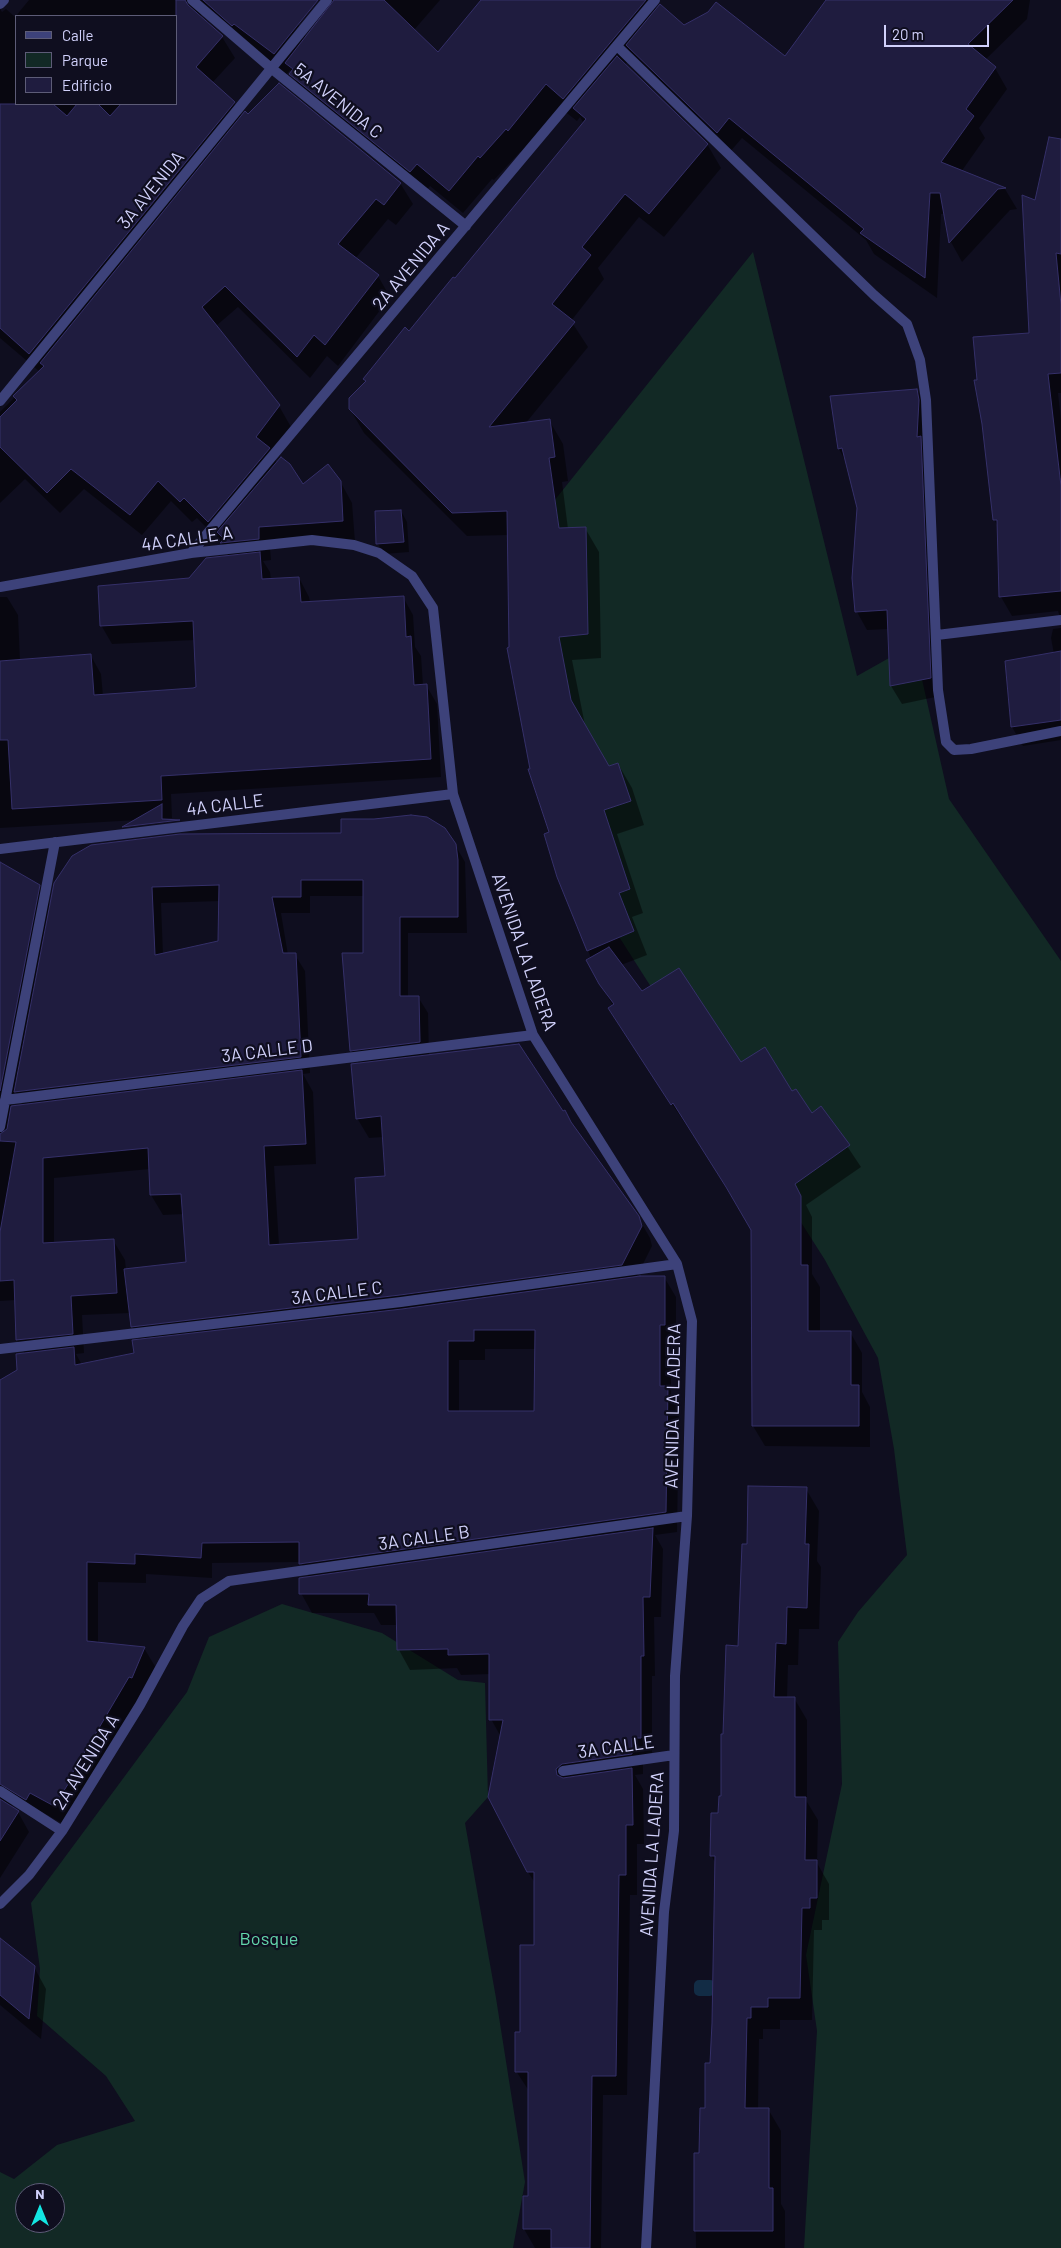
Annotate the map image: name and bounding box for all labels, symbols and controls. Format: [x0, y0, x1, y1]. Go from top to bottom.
legend [15, 15, 178, 105]
scale bar [886, 15, 991, 47]
text: 20 m [892, 25, 924, 43]
text: Calle [62, 26, 94, 44]
text: Parque [62, 51, 108, 69]
street label: 5A AVENIDA C [289, 59, 387, 143]
text: Edificio [62, 76, 112, 94]
street label: 3A AVENIDA [113, 147, 189, 233]
street label: 2A AVENIDA A [368, 218, 454, 314]
street label: 4A CALLE A [140, 522, 234, 556]
street label: 4A CALLE [185, 790, 265, 820]
street label: AVENIDA LA LADERA [487, 870, 561, 1034]
street label: 3A CALLE D [220, 1035, 314, 1067]
street label: 3A CALLE C [290, 1277, 384, 1309]
street label: AVENIDA LA LADERA [661, 1323, 685, 1489]
street label: 3A CALLE B [377, 1521, 471, 1555]
street label: 2A AVENIDA A [48, 1710, 124, 1814]
street label: 3A CALLE [576, 1731, 656, 1763]
street label: AVENIDA LA LADERA [635, 1771, 669, 1937]
park label: Bosque [240, 1928, 298, 1950]
north arrow [15, 2183, 65, 2233]
text: N [35, 2185, 45, 2202]

